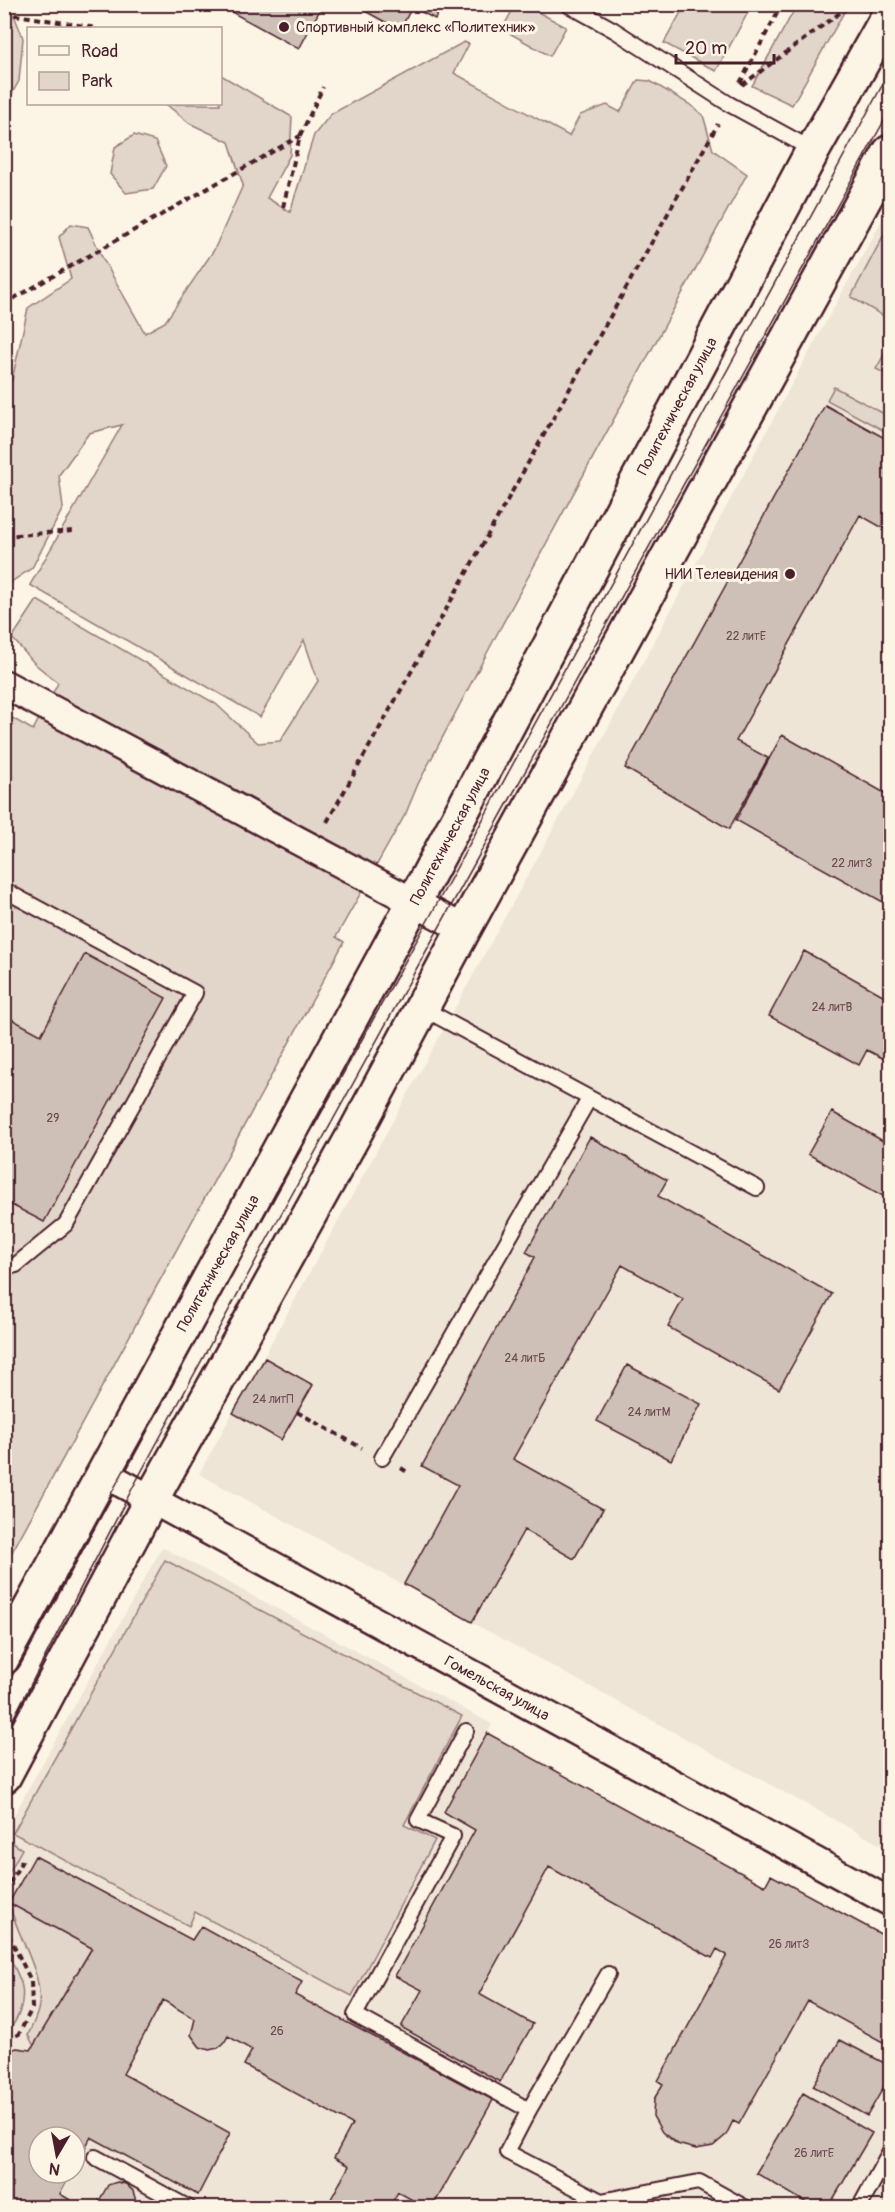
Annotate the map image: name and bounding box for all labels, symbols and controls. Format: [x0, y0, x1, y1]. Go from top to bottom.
place label: Спортивный комплекс «Политехник» [296, 18, 536, 37]
marker: Спортивный комплекс «Политехник» [277, 20, 291, 34]
legend [27, 27, 222, 105]
scale bar [676, 27, 774, 65]
text: 20 m [685, 37, 727, 60]
text: Road [81, 40, 118, 63]
text: Park [81, 70, 113, 93]
street label: Политехническая улица [633, 334, 722, 478]
place label: НИИ Телевидения [665, 565, 778, 584]
marker: НИИ Телевидения [783, 567, 797, 581]
house number: 22 литЕ [726, 629, 766, 644]
street label: Политехническая улица [406, 764, 495, 908]
house number: 22 литЗ [832, 856, 872, 871]
house number: 24 литВ [812, 1000, 853, 1015]
house number: 29 [47, 1111, 59, 1126]
street label: Политехническая улица [173, 1192, 264, 1335]
house number: 24 литБ [504, 1351, 546, 1366]
house number: 24 литП [252, 1392, 294, 1407]
house number: 24 литМ [628, 1405, 671, 1420]
street label: Гомельская улица [441, 1652, 553, 1725]
house number: 26 литЗ [768, 1937, 810, 1952]
house number: 26 [270, 2024, 284, 2039]
north arrow [27, 2125, 87, 2185]
house number: 26 литЕ [794, 2146, 834, 2161]
text: N [47, 2158, 62, 2180]

